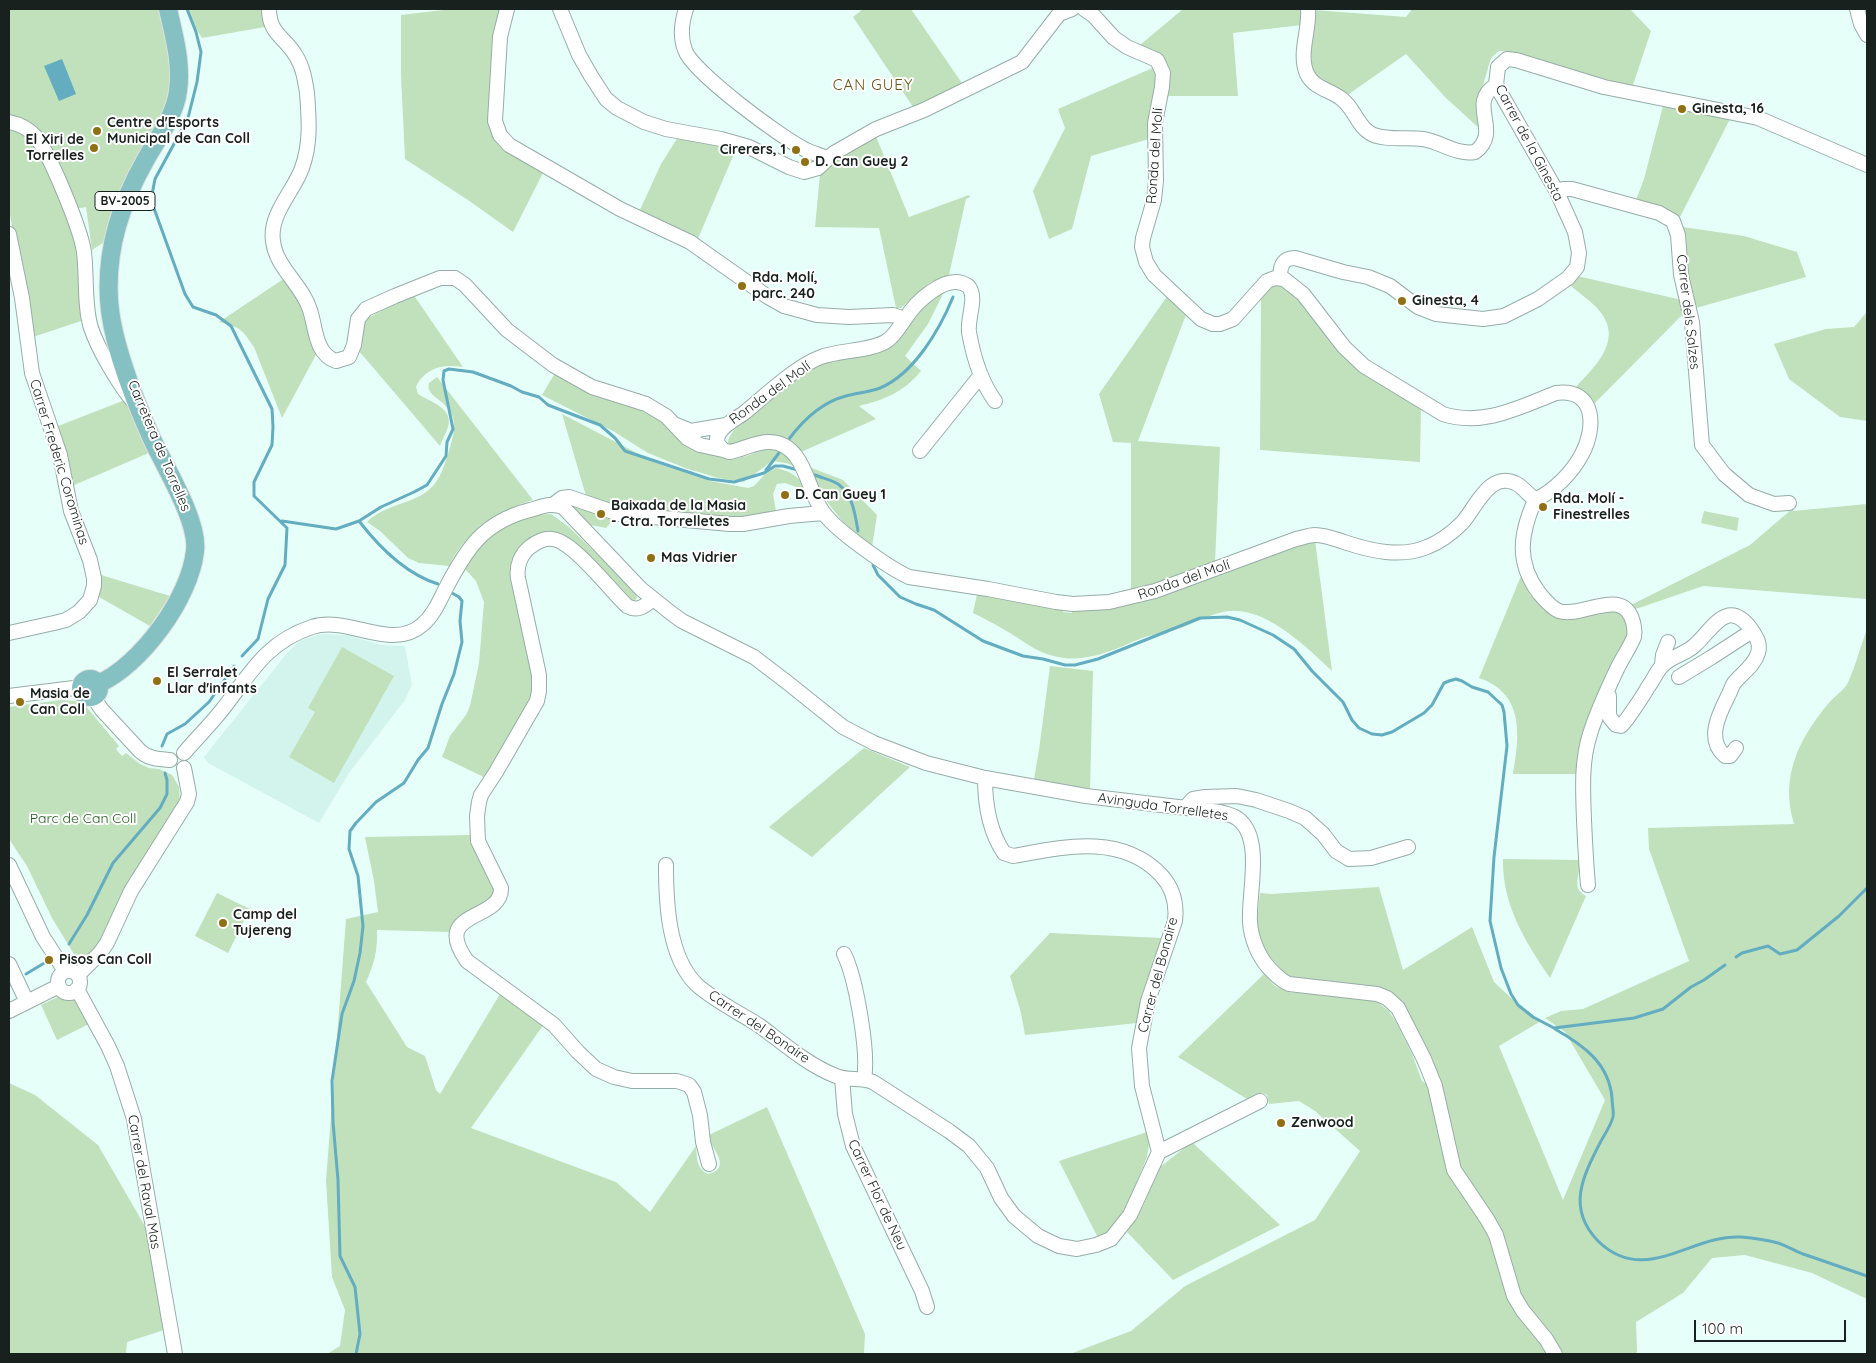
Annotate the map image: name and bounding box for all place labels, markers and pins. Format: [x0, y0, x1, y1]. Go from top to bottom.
place label: Ginesta, 16 [1692, 101, 1764, 117]
marker: Ginesta, 16 [1676, 103, 1688, 115]
place label: Centre d'Esports Municipal de Can Coll [107, 115, 250, 148]
marker: Centre d'Esports Municipal de Can Coll [91, 125, 103, 137]
place label: El Xiri de Torrelles [25, 132, 84, 164]
marker: El Xiri de Torrelles [88, 142, 100, 154]
place label: Cirerers, 1 [720, 142, 786, 158]
marker: Cirerers, 1 [790, 144, 802, 156]
place label: D. Can Guey 2 [815, 154, 909, 170]
marker: D. Can Guey 2 [799, 156, 811, 168]
place label: Rda. Molí, parc. 240 [752, 270, 818, 302]
marker: Rda. Molí, parc. 240 [736, 280, 748, 292]
place label: Ginesta, 4 [1412, 293, 1479, 309]
marker: Ginesta, 4 [1396, 295, 1408, 307]
place label: D. Can Guey 1 [795, 487, 886, 503]
marker: D. Can Guey 1 [779, 489, 791, 501]
place label: Rda. Molí - Finestrelles [1553, 491, 1630, 524]
place label: Baixada de la Masia - Ctra. Torrelletes [611, 498, 746, 530]
marker: Rda. Molí - Finestrelles [1537, 501, 1549, 513]
marker: Baixada de la Masia - Ctra. Torrelletes [595, 508, 607, 520]
place label: Mas Vidrier [661, 550, 737, 566]
marker: Mas Vidrier [645, 552, 657, 564]
place label: El Serralet Llar d'infants [167, 665, 257, 698]
marker: El Serralet Llar d'infants [151, 675, 163, 687]
place label: Masia de Can Coll [30, 686, 90, 719]
marker: Masia de Can Coll [14, 696, 26, 708]
place label: Camp del Tujereng [233, 907, 297, 940]
marker: Camp del Tujereng [217, 917, 229, 929]
place label: Pisos Can Coll [59, 952, 152, 968]
marker: Pisos Can Coll [43, 954, 55, 966]
place label: Zenwood [1291, 1115, 1354, 1131]
marker: Zenwood [1275, 1117, 1287, 1129]

